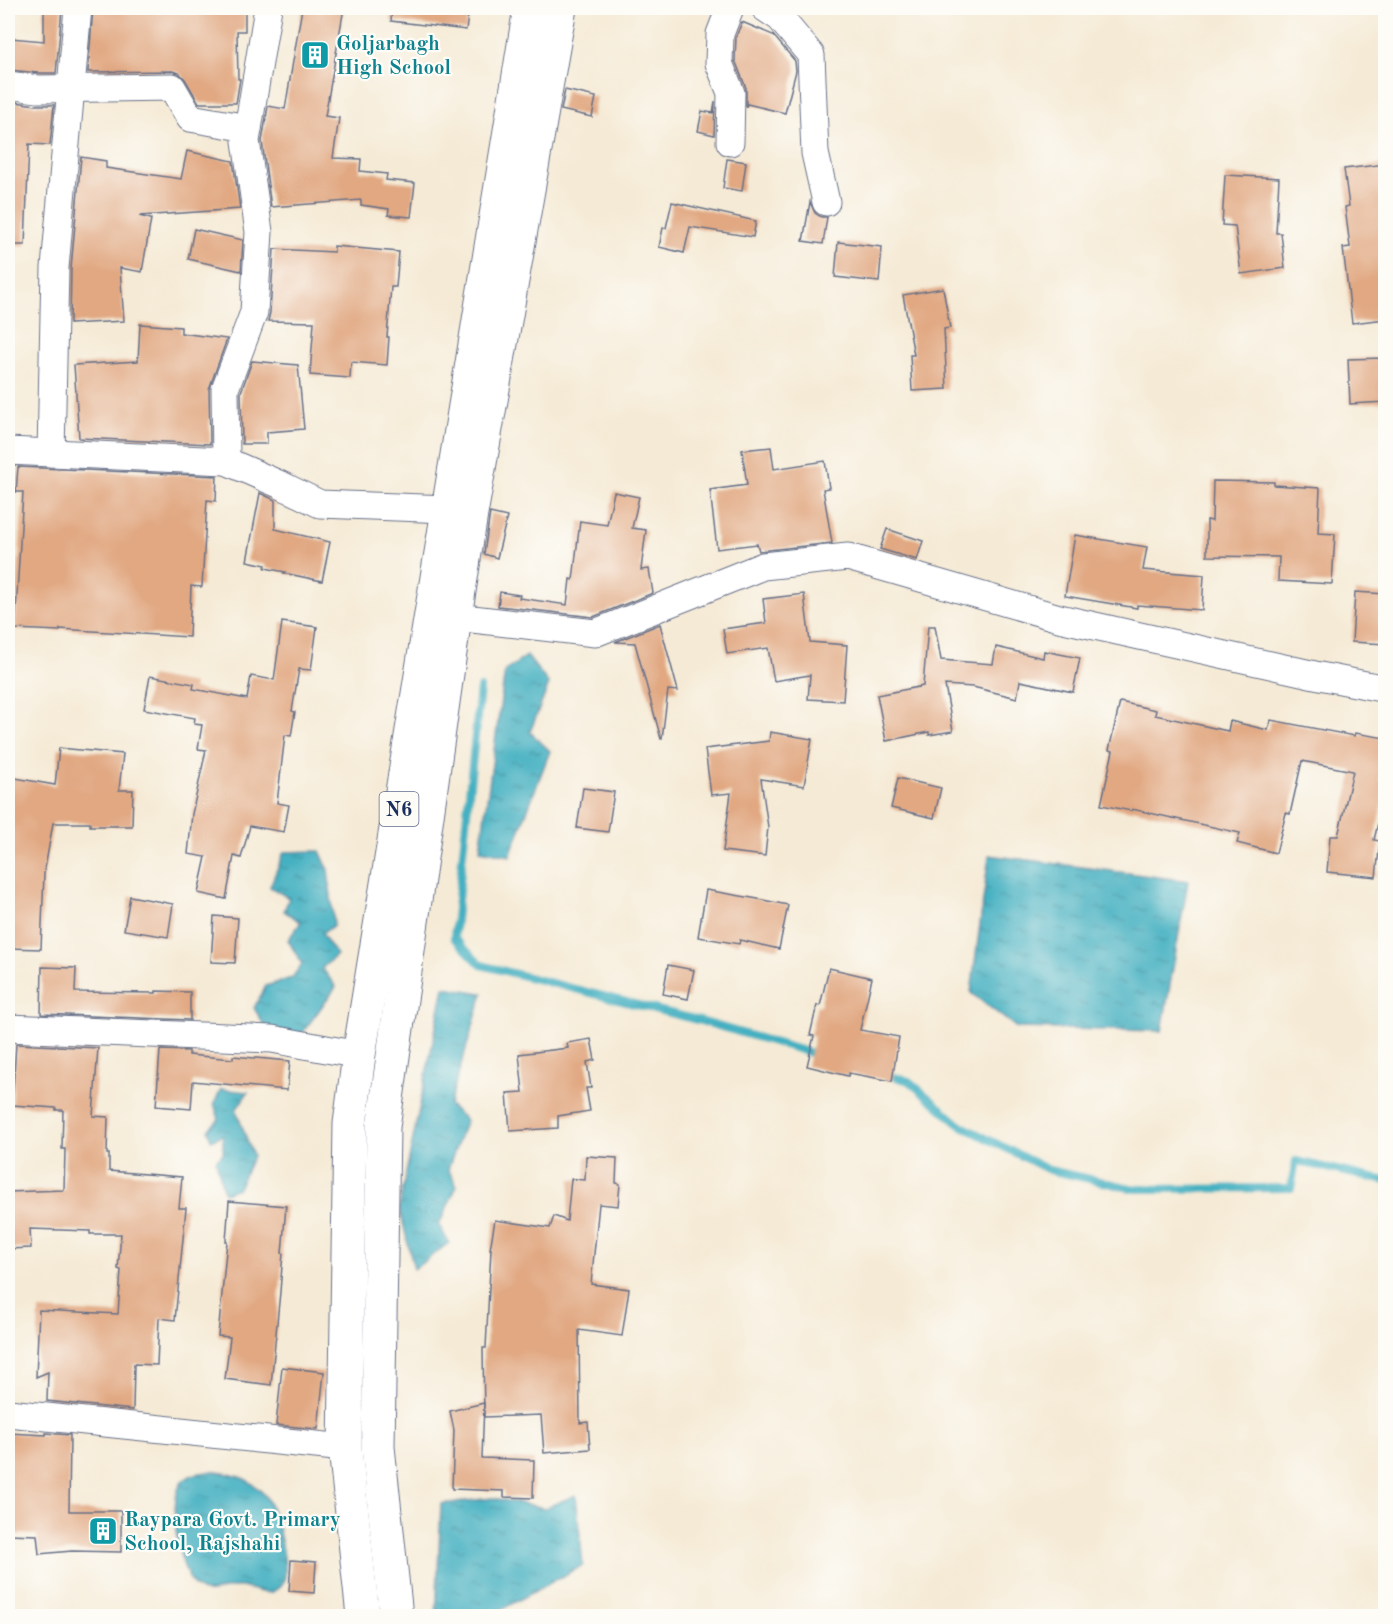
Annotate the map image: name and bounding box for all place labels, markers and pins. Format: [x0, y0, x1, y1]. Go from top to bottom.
place label: Goljarbagh High School [336, 34, 451, 79]
building icon: Goljarbagh High School [299, 39, 331, 71]
place label: Raypara Govt. Primary School, Rajshahi [124, 1510, 341, 1555]
building icon: Raypara Govt. Primary School, Rajshahi [87, 1515, 119, 1547]

